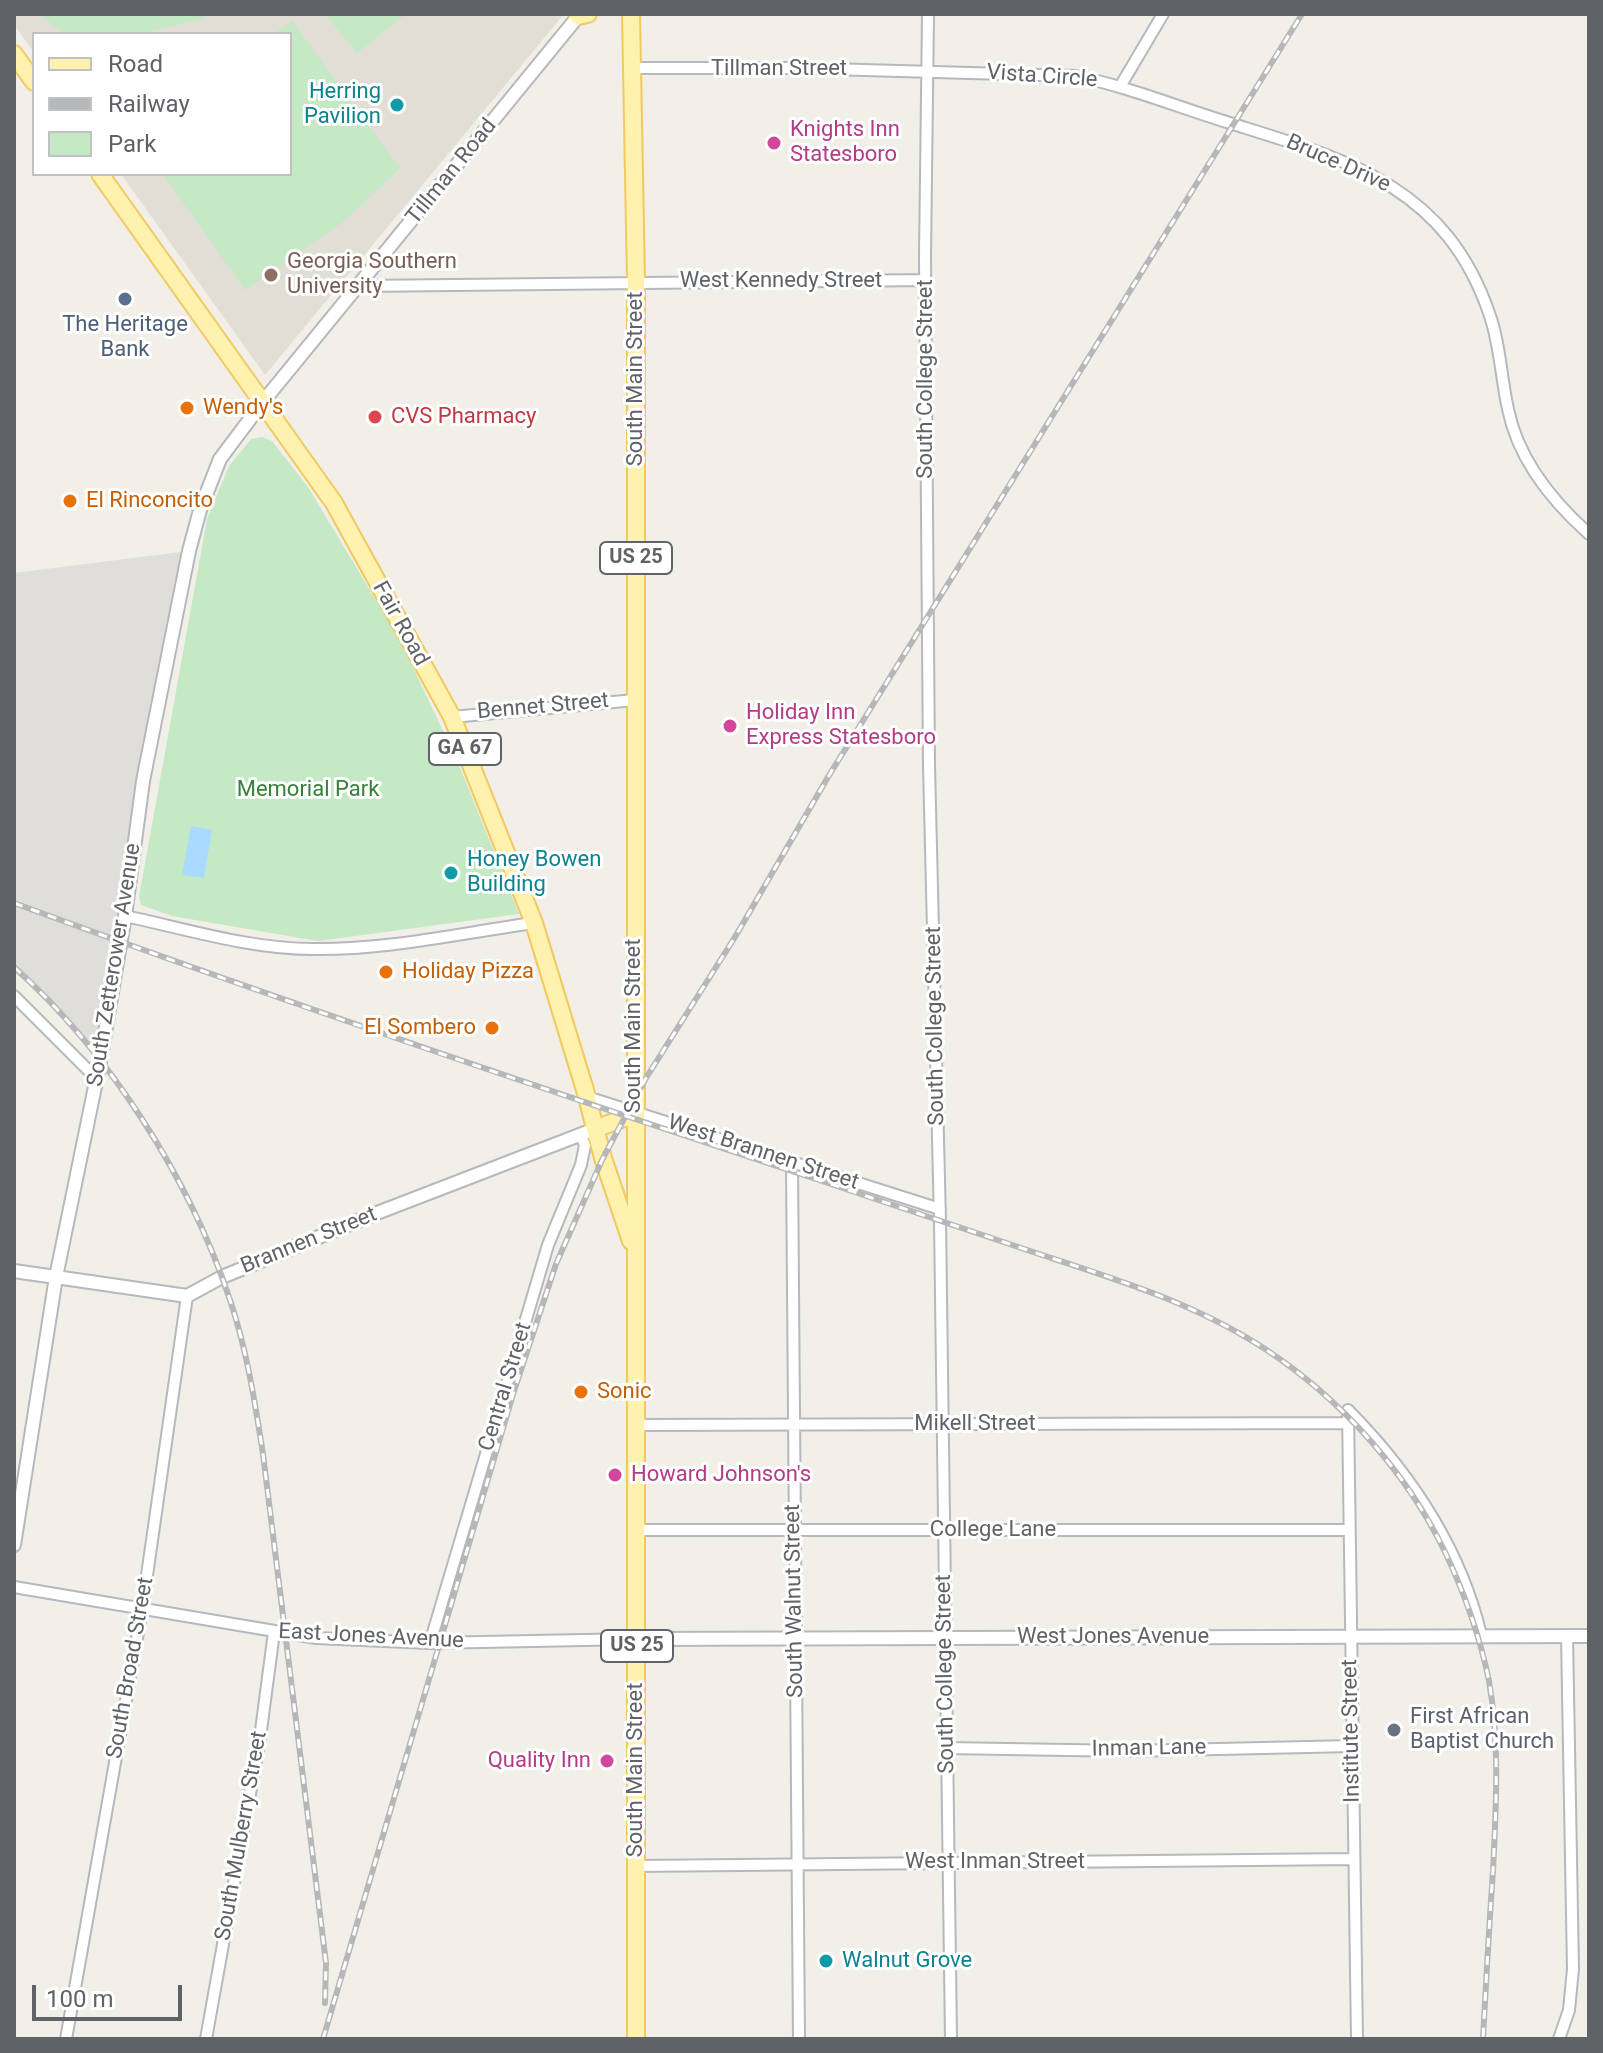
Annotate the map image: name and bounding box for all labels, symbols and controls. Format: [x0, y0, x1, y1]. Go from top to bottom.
legend [32, 32, 292, 176]
text: Road [108, 50, 163, 78]
street label: Tillman Street [711, 56, 847, 82]
street label: Vista Circle [986, 60, 1098, 94]
place label: Herring Pavilion [304, 79, 381, 130]
text: Railway [108, 90, 190, 118]
marker: Herring Pavilion [388, 96, 406, 114]
street label: Tillman Road [401, 114, 503, 230]
place label: Knights Inn Statesboro [790, 117, 900, 168]
street label: Bruce Drive [1282, 129, 1394, 199]
text: Park [108, 130, 156, 158]
marker: Knights Inn Statesboro [765, 134, 783, 152]
place label: Georgia Southern University [287, 249, 457, 300]
marker: Georgia Southern University [262, 266, 280, 284]
street label: West Kennedy Street [680, 268, 882, 294]
street label: South College Street [913, 279, 939, 479]
marker: The Heritage Bank [116, 290, 134, 308]
street label: South Main Street [623, 292, 649, 466]
place label: The Heritage Bank [62, 312, 188, 364]
place label: Wendy's [203, 395, 283, 421]
marker: Wendy's [178, 399, 196, 417]
place label: CVS Pharmacy [391, 404, 536, 430]
marker: CVS Pharmacy [366, 408, 384, 426]
place label: El Rinconcito [86, 488, 213, 514]
marker: El Rinconcito [61, 492, 79, 510]
road number: US 25 [600, 542, 672, 574]
street label: Fair Road [366, 577, 434, 671]
street label: Bennet Street [476, 688, 610, 726]
place label: Holiday Inn Express Statesboro [746, 700, 936, 752]
marker: Holiday Inn Express Statesboro [721, 717, 739, 735]
road number: GA 67 [429, 733, 501, 765]
park label: Memorial Park [237, 777, 379, 803]
street label: South Zetterower Avenue [83, 841, 147, 1089]
place label: Honey Bowen Building [467, 847, 601, 898]
marker: Honey Bowen Building [442, 864, 460, 882]
street label: South College Street [921, 926, 951, 1126]
street label: South Main Street [621, 939, 647, 1113]
place label: Holiday Pizza [402, 959, 534, 985]
marker: Holiday Pizza [377, 963, 395, 981]
place label: El Sombero [364, 1015, 476, 1041]
marker: El Sombero [483, 1019, 501, 1037]
street label: West Brannen Street [664, 1110, 862, 1196]
street label: Brannen Street [237, 1202, 381, 1280]
street label: Central Street [474, 1319, 538, 1455]
place label: Sonic [597, 1379, 652, 1405]
marker: Sonic [572, 1383, 590, 1401]
street label: Mikell Street [914, 1411, 1036, 1437]
place label: Howard Johnson's [631, 1462, 811, 1488]
marker: Howard Johnson's [606, 1466, 624, 1484]
street label: South Walnut Street [780, 1504, 810, 1698]
street label: College Lane [930, 1517, 1056, 1543]
street label: South College Street [931, 1574, 961, 1774]
street label: South Broad Street [102, 1575, 160, 1761]
street label: East Jones Avenue [278, 1619, 464, 1655]
street label: West Jones Avenue [1017, 1624, 1209, 1650]
road number: US 25 [601, 1630, 673, 1662]
street label: Institute Street [1338, 1659, 1366, 1803]
street label: South Main Street [623, 1683, 649, 1857]
place label: First African Baptist Church [1410, 1704, 1554, 1756]
marker: First African Baptist Church [1385, 1721, 1403, 1739]
street label: South Mulberry Street [211, 1729, 273, 1943]
street label: Inman Lane [1091, 1735, 1207, 1763]
place label: Quality Inn [488, 1748, 591, 1774]
marker: Quality Inn [598, 1752, 616, 1770]
street label: West Inman Street [905, 1849, 1085, 1875]
place label: Walnut Grove [842, 1948, 972, 1974]
marker: Walnut Grove [817, 1952, 835, 1970]
scale bar [36, 1969, 186, 2019]
text: 100 m [46, 1985, 113, 2013]

